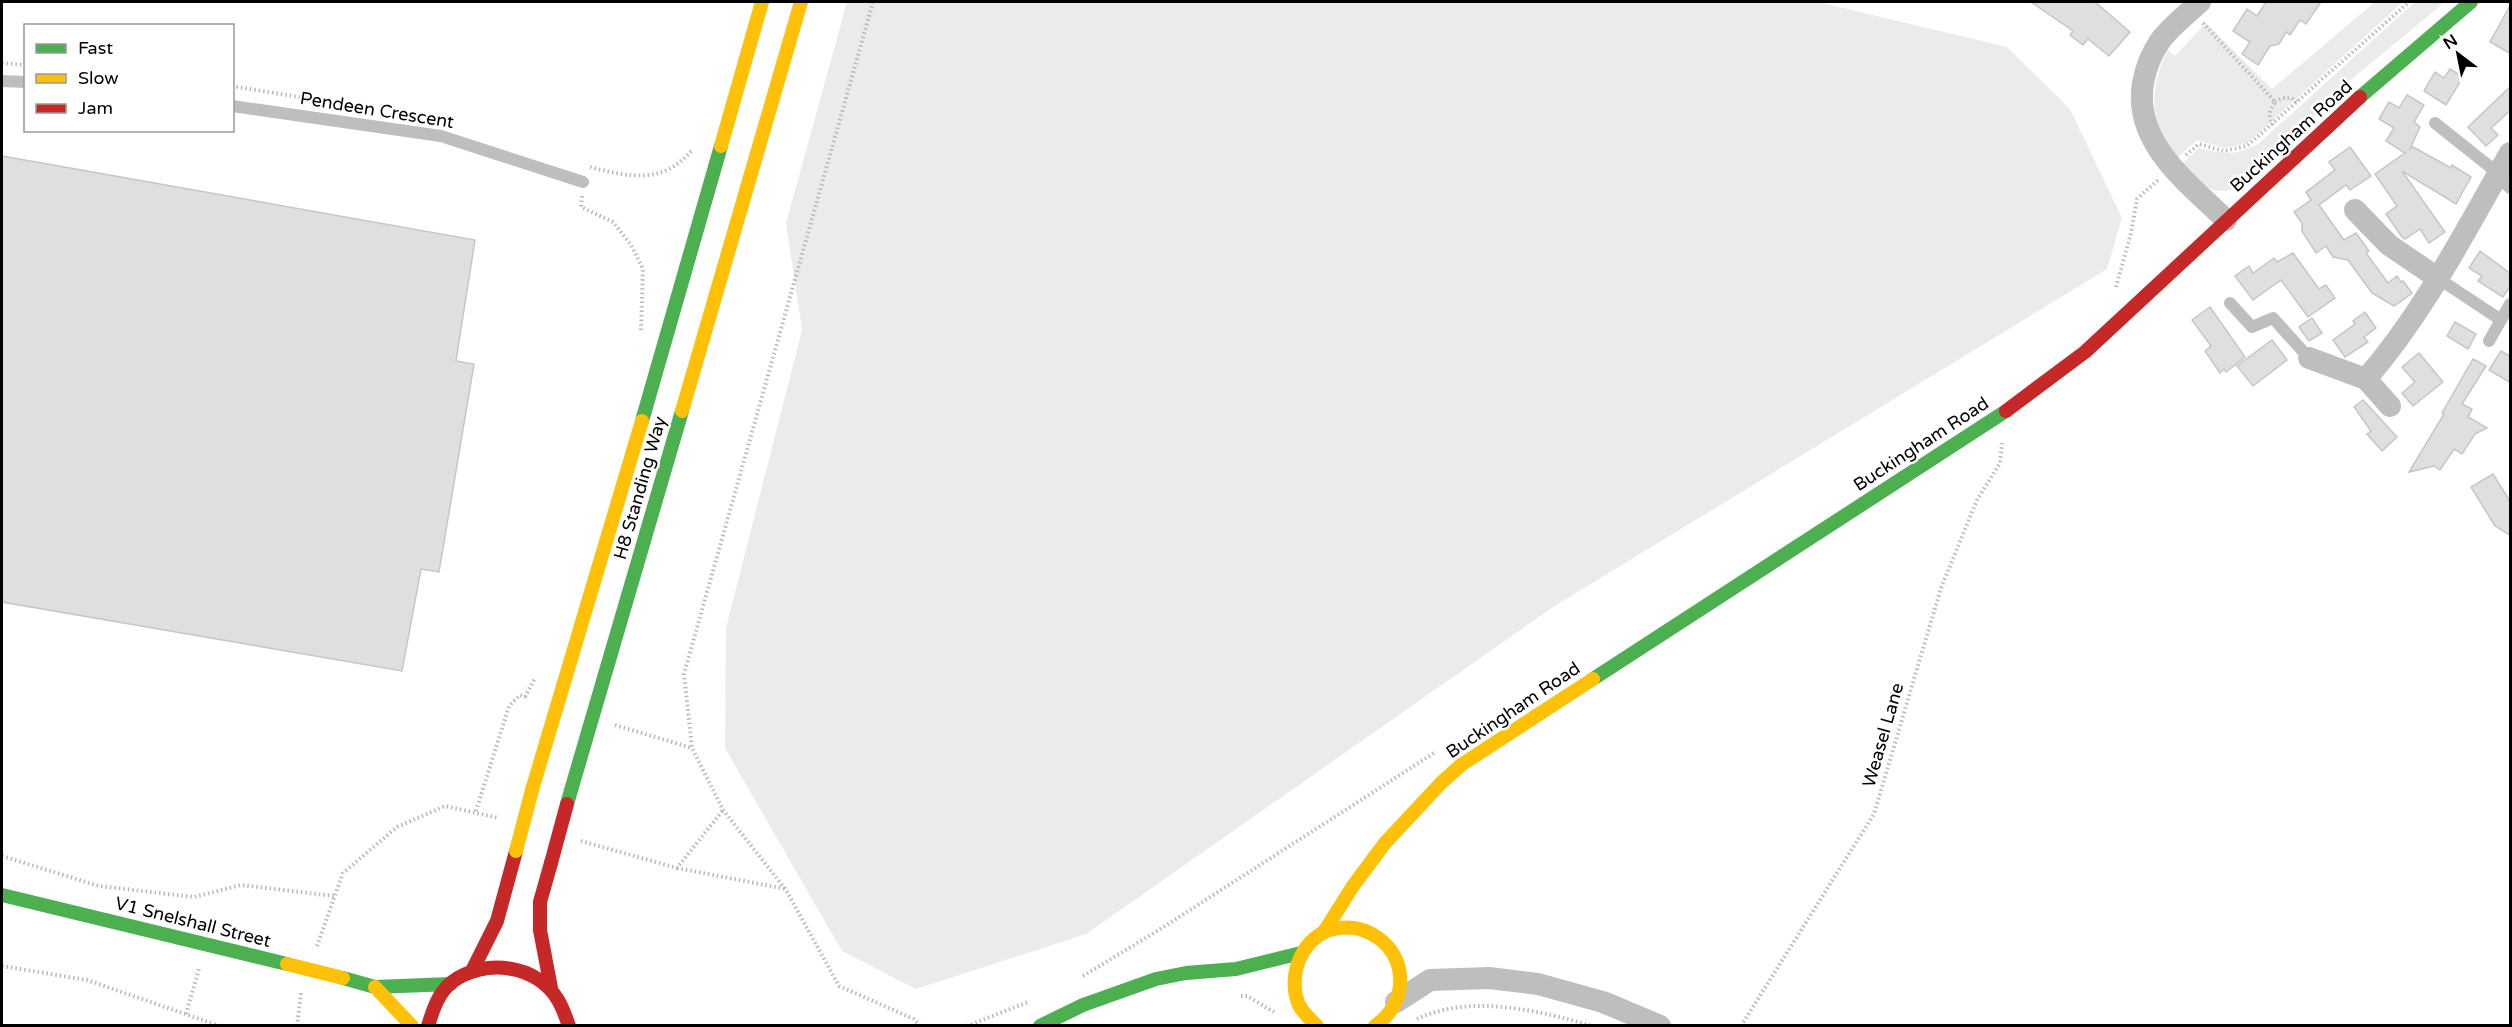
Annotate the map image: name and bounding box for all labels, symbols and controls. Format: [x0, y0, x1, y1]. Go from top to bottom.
legend [24, 24, 234, 132]
north arrow [2428, 24, 2488, 84]
text: N [2440, 30, 2461, 54]
text: Fast [78, 37, 113, 59]
text: Slow [78, 67, 119, 89]
street label: Buckingham Road [2225, 75, 2357, 197]
street label: Pendeen Crescent [298, 87, 456, 133]
text: Jam [78, 97, 113, 119]
street label: Buckingham Road [1849, 392, 1993, 496]
street label: H8 Standing Way [609, 413, 671, 562]
street label: Buckingham Road [1442, 657, 1584, 763]
street label: Weasel Lane [1858, 680, 1908, 790]
street label: V1 Snelshall Street [113, 892, 273, 952]

